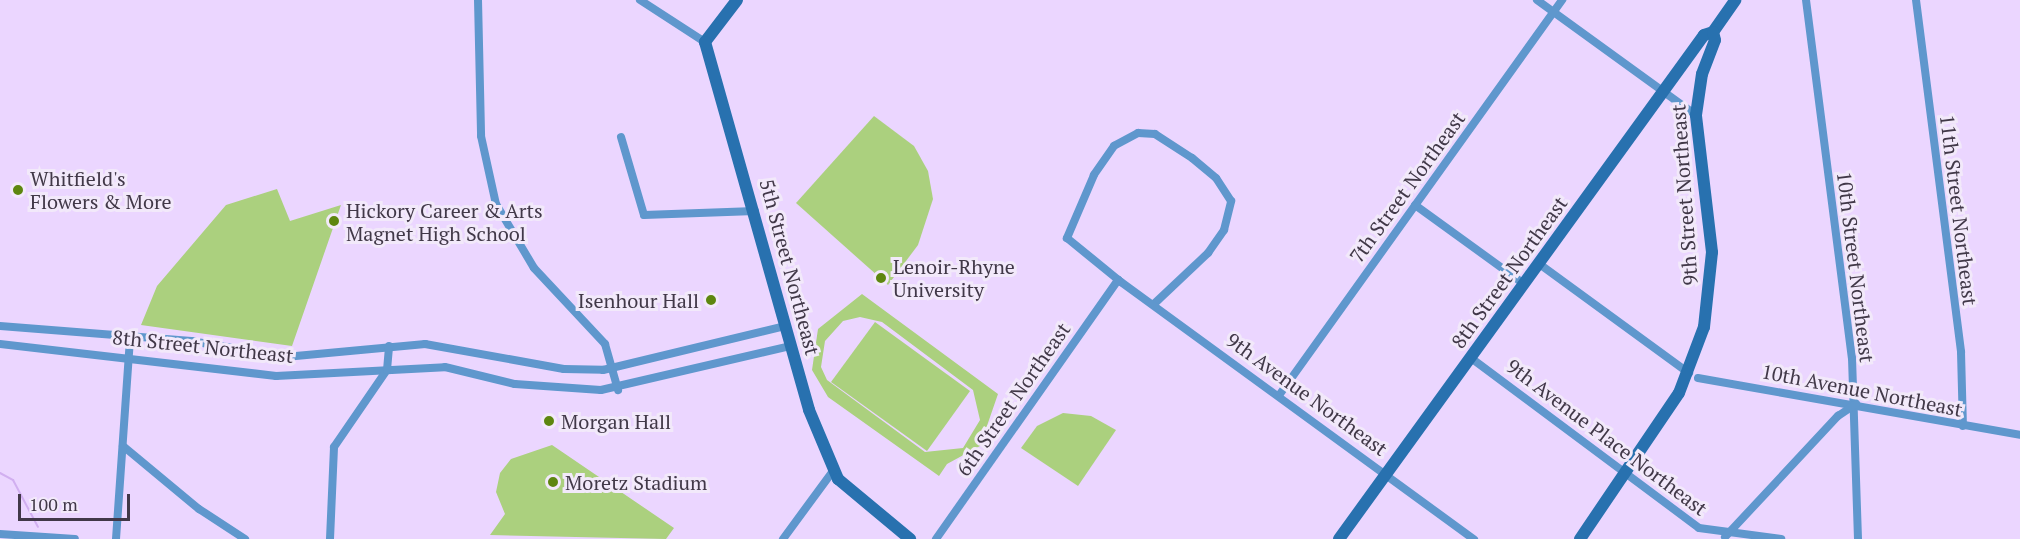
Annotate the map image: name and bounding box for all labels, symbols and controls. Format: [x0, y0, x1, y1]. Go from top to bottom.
street label: 9th Street Northeast [1666, 104, 1702, 286]
street label: 7th Street Northeast [1344, 107, 1470, 267]
street label: 11th Street Northeast [1935, 113, 1983, 307]
place label: Whitfield's Flowers & More [30, 166, 172, 213]
street label: 10th Street Northeast [1832, 170, 1880, 364]
street label: 5th Street Northeast [755, 176, 825, 358]
marker: Whitfield's Flowers & More [11, 183, 25, 197]
street label: 8th Street Northeast [1446, 191, 1572, 353]
place label: Hickory Career & Arts Magnet High School [346, 198, 543, 245]
marker: Hickory Career & Arts Magnet High School [327, 214, 341, 228]
place label: Lenoir-Rhyne University [893, 254, 1015, 301]
marker: Lenoir-Rhyne University [874, 271, 888, 285]
place label: Isenhour Hall [578, 288, 699, 312]
marker: Isenhour Hall [704, 293, 718, 307]
street label: 6th Street Northeast [951, 318, 1075, 480]
street label: 8th Street Northeast [111, 325, 295, 367]
street label: 9th Avenue Northeast [1222, 327, 1392, 461]
street label: 9th Avenue Place Northeast [1502, 353, 1712, 521]
street label: 10th Avenue Northeast [1759, 359, 1965, 421]
place label: Morgan Hall [561, 409, 671, 433]
marker: Morgan Hall [542, 414, 556, 428]
place label: Moretz Stadium [565, 470, 707, 494]
marker: Moretz Stadium [546, 475, 560, 489]
scale bar [21, 482, 134, 520]
text: 100 m [29, 492, 78, 516]

